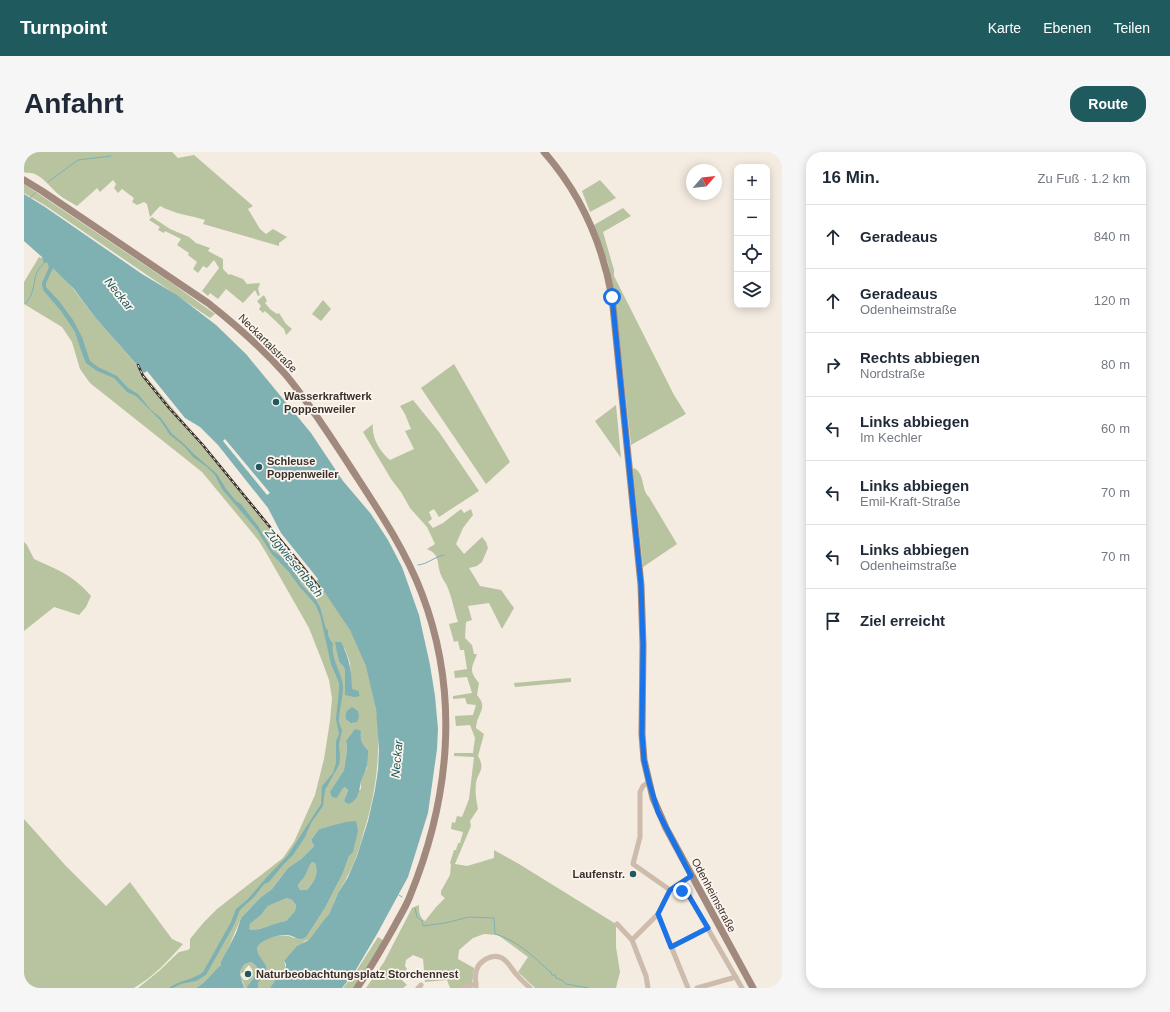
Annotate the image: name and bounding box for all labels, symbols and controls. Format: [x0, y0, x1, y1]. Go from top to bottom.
text: Turnpoint [20, 17, 107, 38]
text: Karte [988, 20, 1021, 36]
text: Ebenen [1043, 20, 1091, 36]
text: Teilen [1113, 20, 1150, 36]
button: Route [1070, 86, 1146, 122]
text: Anfahrt [24, 88, 124, 119]
north arrow [686, 164, 722, 200]
map controls [734, 164, 770, 308]
button: + [734, 164, 770, 200]
text: 16 Min. [822, 168, 880, 187]
text: Zu Fuß · 1.2 km [1038, 171, 1130, 186]
button: − [734, 200, 770, 236]
icon: ahead [822, 226, 844, 248]
text: Geradeaus [860, 228, 938, 245]
text: 840 m [1094, 229, 1130, 244]
button: locate [734, 236, 770, 272]
button: layers [734, 272, 770, 308]
water label: Neckar [102, 275, 137, 314]
text: Geradeaus [860, 285, 938, 302]
route start [603, 288, 621, 306]
icon: ahead [822, 290, 844, 312]
text: 120 m [1094, 293, 1130, 308]
text: Odenheimstraße [860, 302, 957, 317]
street label: Neckartalstraße [236, 311, 300, 375]
text: Rechts abbiegen [860, 349, 980, 366]
icon: right [822, 354, 844, 376]
text: 80 m [1101, 357, 1130, 372]
text: Nordstraße [860, 366, 925, 381]
place label: Wasserkraftwerk Poppenweiler [284, 390, 373, 415]
marker: Wasserkraftwerk Poppenweiler [271, 397, 281, 407]
text: Links abbiegen [860, 413, 969, 430]
icon: left [822, 418, 844, 440]
text: 60 m [1101, 421, 1130, 436]
text: Im Kechler [860, 430, 922, 445]
place label: Schleuse Poppenweiler [267, 455, 339, 480]
marker: Schleuse Poppenweiler [254, 462, 264, 472]
text: Links abbiegen [860, 477, 969, 494]
icon: left [822, 482, 844, 504]
text: 70 m [1101, 485, 1130, 500]
text: Emil-Kraft-Straße [860, 494, 960, 509]
water label: Zugwiesenbach [261, 525, 326, 600]
text: Links abbiegen [860, 541, 969, 558]
icon: left [822, 546, 844, 568]
text: 70 m [1101, 549, 1130, 564]
text: Odenheimstraße [860, 558, 957, 573]
icon: arrive [822, 610, 844, 632]
text: Ziel erreicht [860, 612, 945, 629]
water label: Neckar [388, 738, 406, 779]
street label: Odenheimstraße [689, 856, 739, 934]
place label: Laufenstr. [572, 868, 625, 880]
marker: Laufenstr. [628, 869, 638, 879]
route end [673, 882, 691, 900]
place label: Naturbeobachtungsplatz Storchennest [256, 968, 459, 980]
marker: Naturbeobachtungsplatz Storchennest [243, 969, 253, 979]

